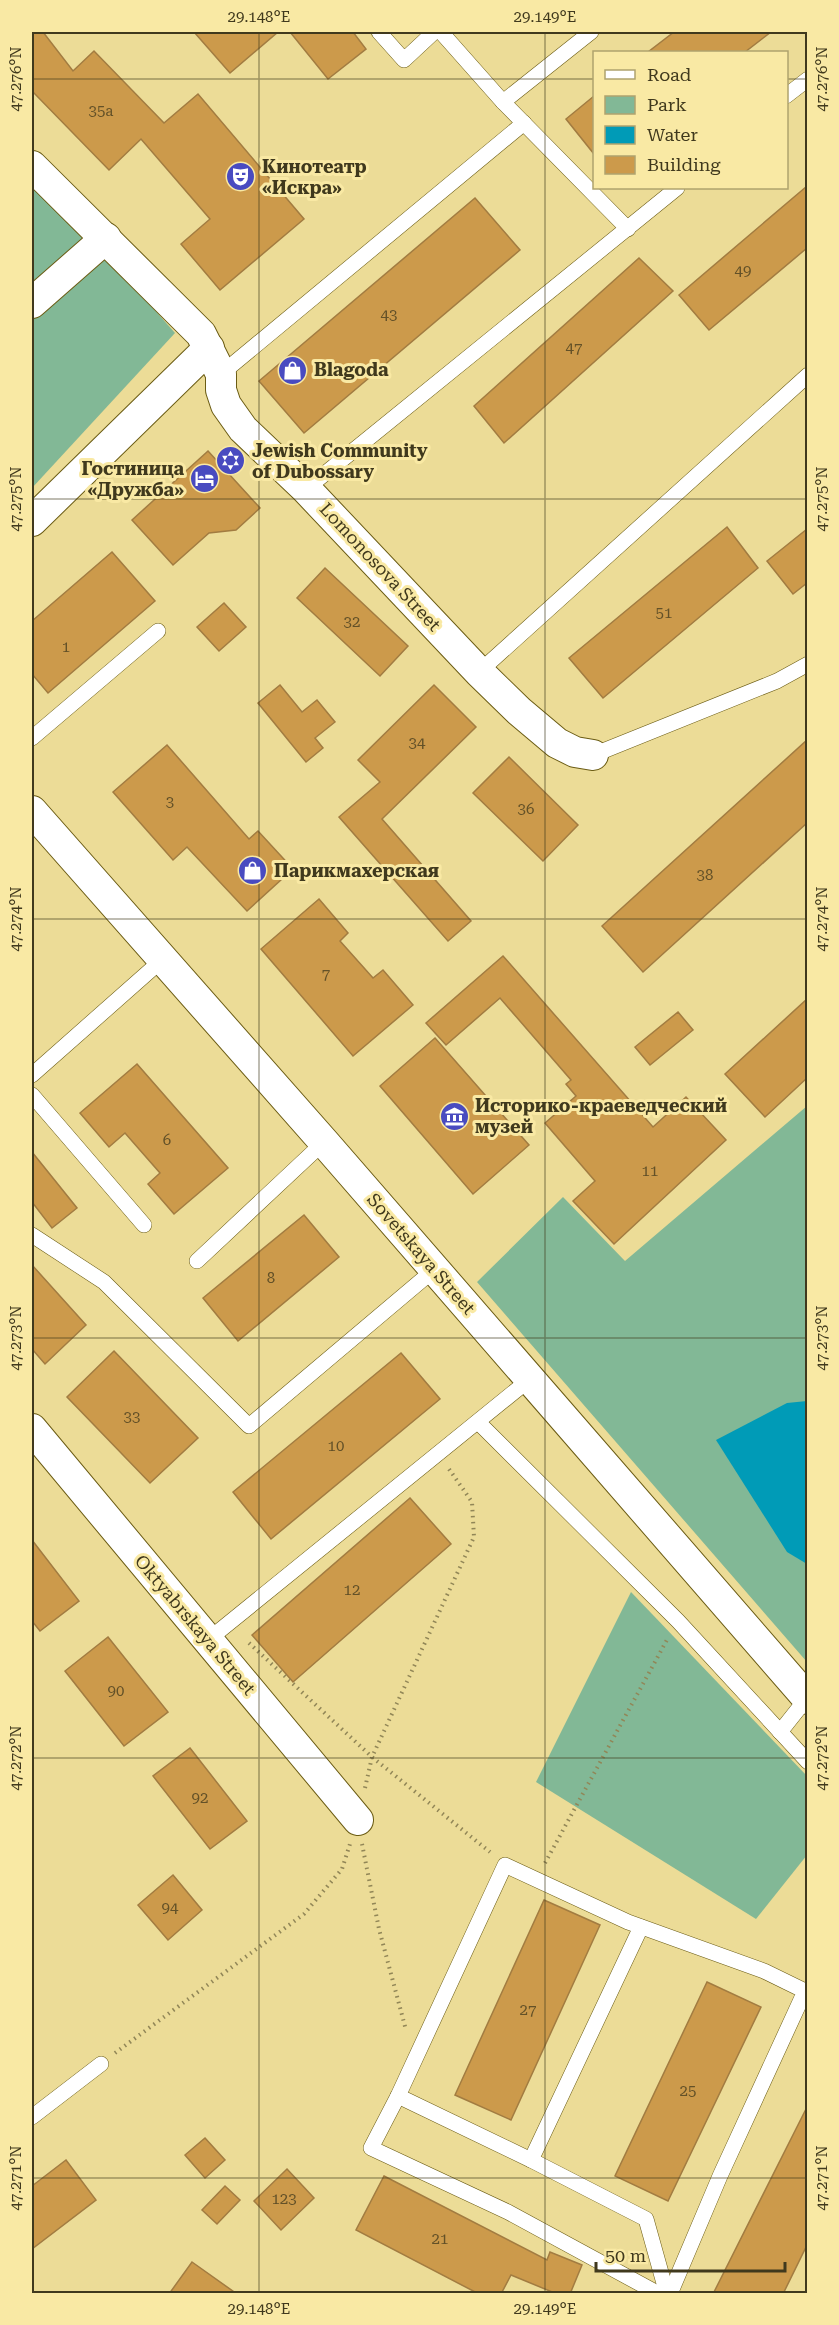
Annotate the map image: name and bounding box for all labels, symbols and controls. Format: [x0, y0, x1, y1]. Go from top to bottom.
text: 29.148°E [228, 8, 290, 26]
text: 29.149°E [514, 8, 576, 26]
text: 47.276°N [7, 46, 25, 112]
text: 47.276°N [813, 46, 831, 112]
legend [593, 51, 788, 189]
text: Road [647, 64, 692, 85]
text: Park [647, 94, 687, 115]
house number: 35а [89, 102, 113, 120]
text: Water [647, 124, 698, 145]
text: Building [647, 154, 721, 175]
place label: Кинотеатр «Искра» [262, 156, 367, 198]
theatre icon: Кинотеатр «Искра» [225, 161, 257, 193]
house number: 49 [735, 262, 751, 280]
house number: 43 [381, 306, 397, 324]
house number: 47 [566, 339, 582, 357]
shop icon: Blagoda [277, 354, 309, 386]
place label: Blagoda [314, 359, 389, 380]
place label: Jewish Community of Dubossary [252, 440, 428, 482]
synagogue icon: Jewish Community of Dubossary [215, 445, 247, 477]
place label: Гостиница «Дружба» [82, 458, 184, 500]
hotel icon: Гостиница «Дружба» [189, 463, 221, 495]
text: 47.275°N [7, 466, 25, 532]
text: 47.275°N [813, 466, 831, 532]
street label: Lomonosova Street [316, 498, 445, 635]
house number: 51 [656, 604, 672, 622]
house number: 32 [344, 613, 360, 631]
house number: 1 [62, 638, 70, 656]
house number: 34 [409, 734, 426, 752]
house number: 3 [166, 793, 174, 811]
house number: 36 [518, 800, 534, 818]
shop icon: Парикмахерская [237, 855, 269, 887]
place label: Парикмахерская [274, 860, 439, 881]
house number: 38 [697, 866, 713, 884]
text: 47.274°N [7, 886, 25, 952]
text: 47.274°N [813, 886, 831, 952]
house number: 7 [322, 965, 330, 983]
place label: Историко-краеведческий музей [475, 1095, 727, 1137]
museum icon: Историко-краеведческий музей [438, 1100, 470, 1132]
house number: 6 [163, 1131, 171, 1149]
house number: 11 [642, 1162, 658, 1180]
street label: Sovetskaya Street [363, 1189, 480, 1319]
house number: 8 [267, 1269, 275, 1287]
text: 47.273°N [7, 1305, 25, 1371]
text: 47.273°N [813, 1305, 831, 1371]
house number: 33 [124, 1408, 140, 1426]
house number: 10 [328, 1437, 344, 1455]
street label: Oktyabrskaya Street [131, 1550, 260, 1699]
house number: 12 [344, 1581, 360, 1599]
house number: 90 [108, 1682, 124, 1700]
text: 47.272°N [7, 1725, 25, 1791]
text: 47.272°N [813, 1725, 831, 1791]
house number: 92 [192, 1789, 208, 1807]
house number: 94 [162, 1899, 179, 1917]
house number: 27 [520, 2001, 536, 2019]
house number: 25 [680, 2082, 696, 2100]
text: 47.271°N [7, 2145, 25, 2211]
text: 47.271°N [813, 2145, 831, 2211]
house number: 123 [271, 2190, 297, 2208]
house number: 21 [432, 2230, 448, 2248]
scale bar [596, 2235, 785, 2273]
text: 50 m [605, 2245, 646, 2266]
text: 29.148°E [228, 2300, 290, 2318]
text: 29.149°E [514, 2300, 576, 2318]

